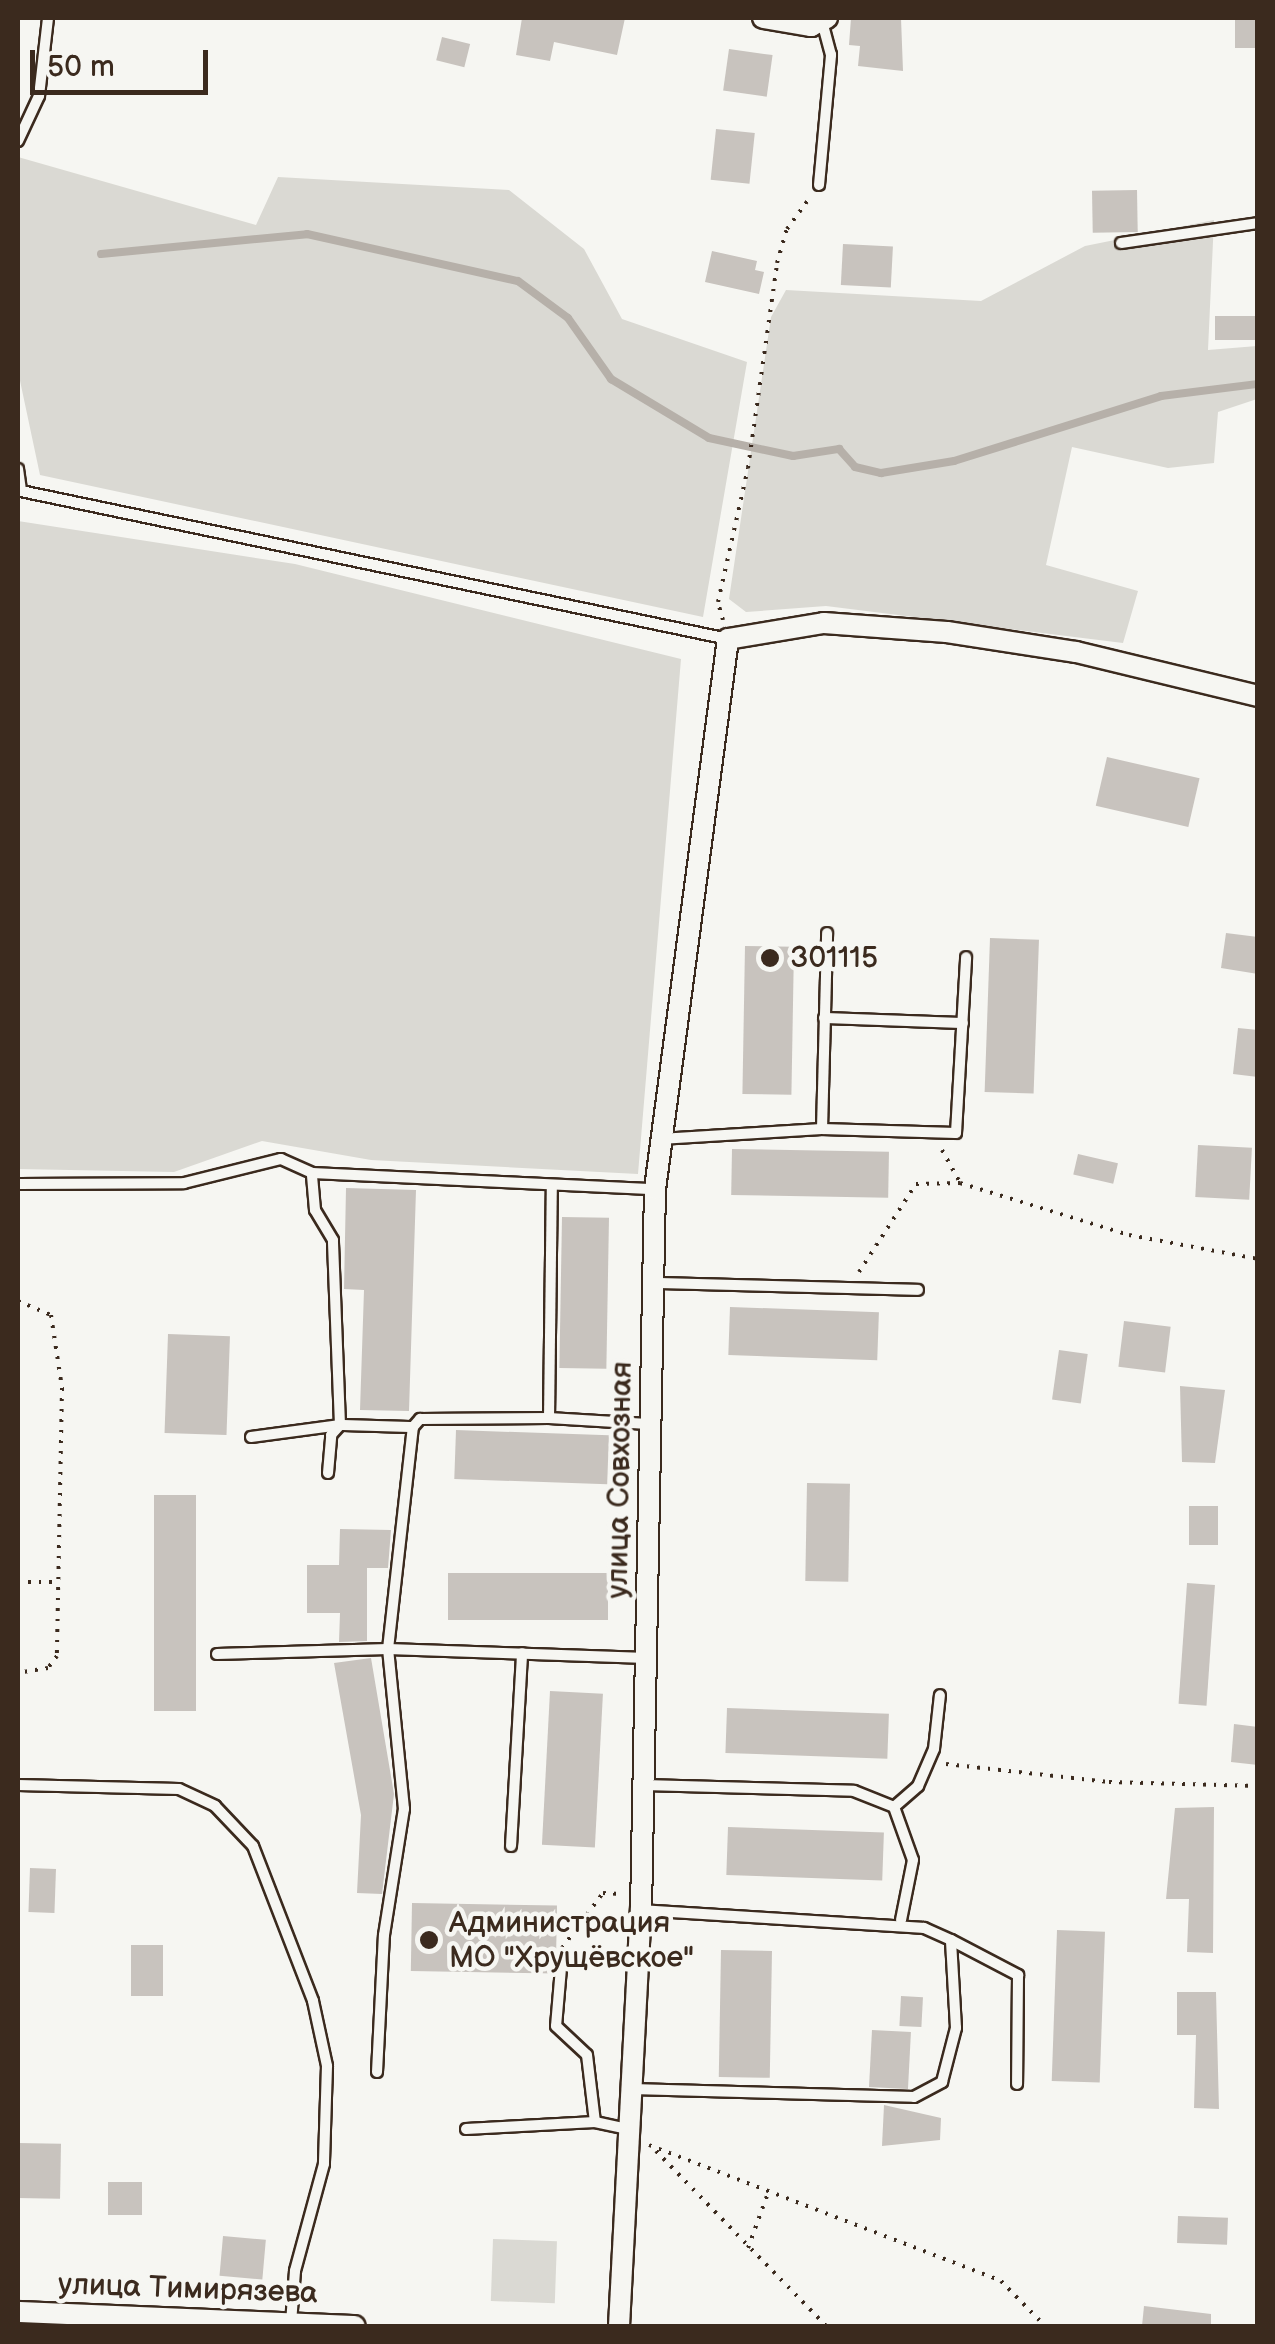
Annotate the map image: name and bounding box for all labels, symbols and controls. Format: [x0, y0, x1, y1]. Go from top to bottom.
scale bar [35, 30, 212, 92]
text: 50 m [47, 49, 115, 85]
place label: 301115 [790, 940, 878, 976]
marker: 301115 [759, 947, 781, 969]
street label: улица Совхозная [600, 1361, 640, 1599]
place label: Администрация МО "Хрущёвское" [449, 1905, 694, 1976]
marker: Администрация МО "Хрущёвское" [418, 1929, 440, 1951]
street label: улица Тимирязева [57, 2266, 319, 2312]

